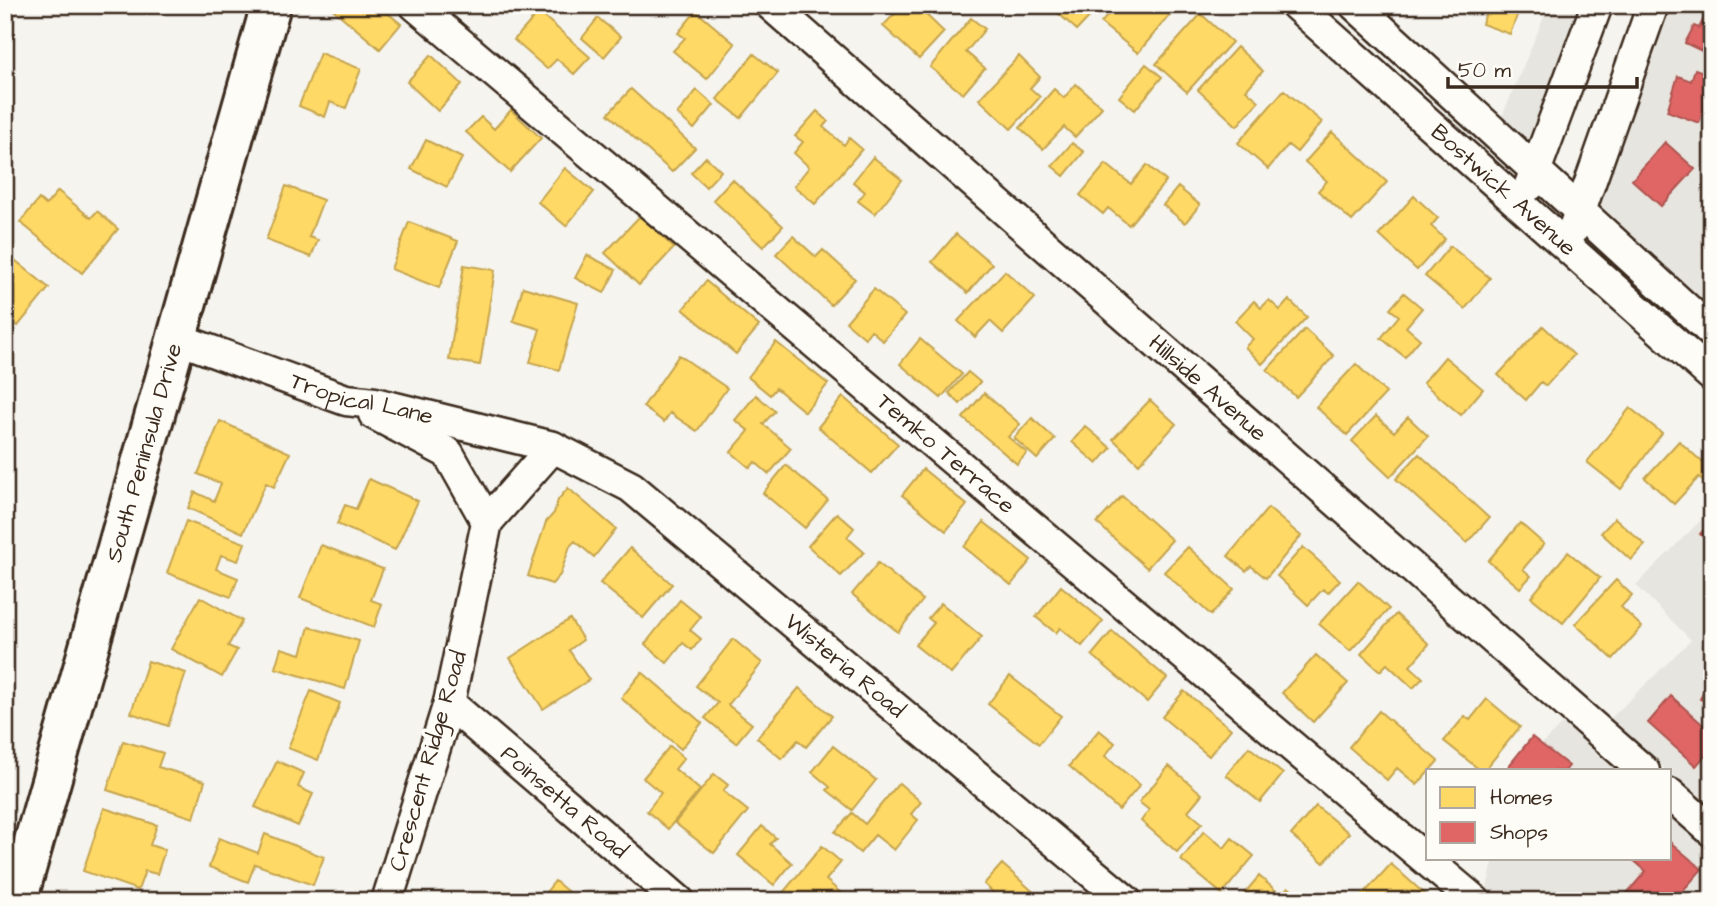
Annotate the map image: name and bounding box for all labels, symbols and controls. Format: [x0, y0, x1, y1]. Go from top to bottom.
scale bar [1448, 46, 1636, 90]
text: 50 m [1458, 56, 1512, 85]
street label: Bostwick Avenue [1424, 117, 1583, 264]
street label: Hillside Avenue [1142, 327, 1274, 449]
street label: South Peninsula Drive [98, 339, 190, 566]
street label: Tropical Lane [286, 365, 436, 433]
street label: Temko Terrace [870, 386, 1022, 521]
street label: Wisteria Road [778, 606, 912, 726]
street label: Crescent Ridge Road [381, 647, 476, 875]
street label: Poinsetta Road [494, 738, 635, 866]
legend [1426, 769, 1672, 860]
text: Homes [1490, 783, 1553, 812]
text: Shops [1490, 818, 1548, 848]

